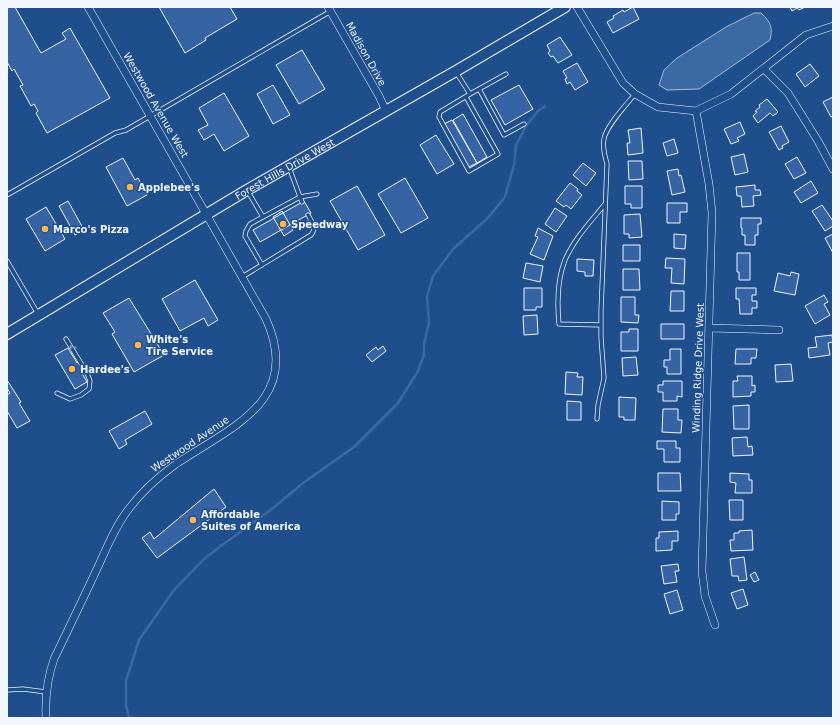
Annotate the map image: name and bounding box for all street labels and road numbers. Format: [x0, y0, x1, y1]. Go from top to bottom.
street label: Madison Drive [344, 20, 388, 88]
street label: Westwood Avenue West [121, 51, 191, 160]
street label: Forest Hills Drive West [233, 136, 336, 202]
street label: Winding Ridge Drive West [690, 303, 706, 433]
street label: Westwood Avenue [149, 414, 231, 474]

